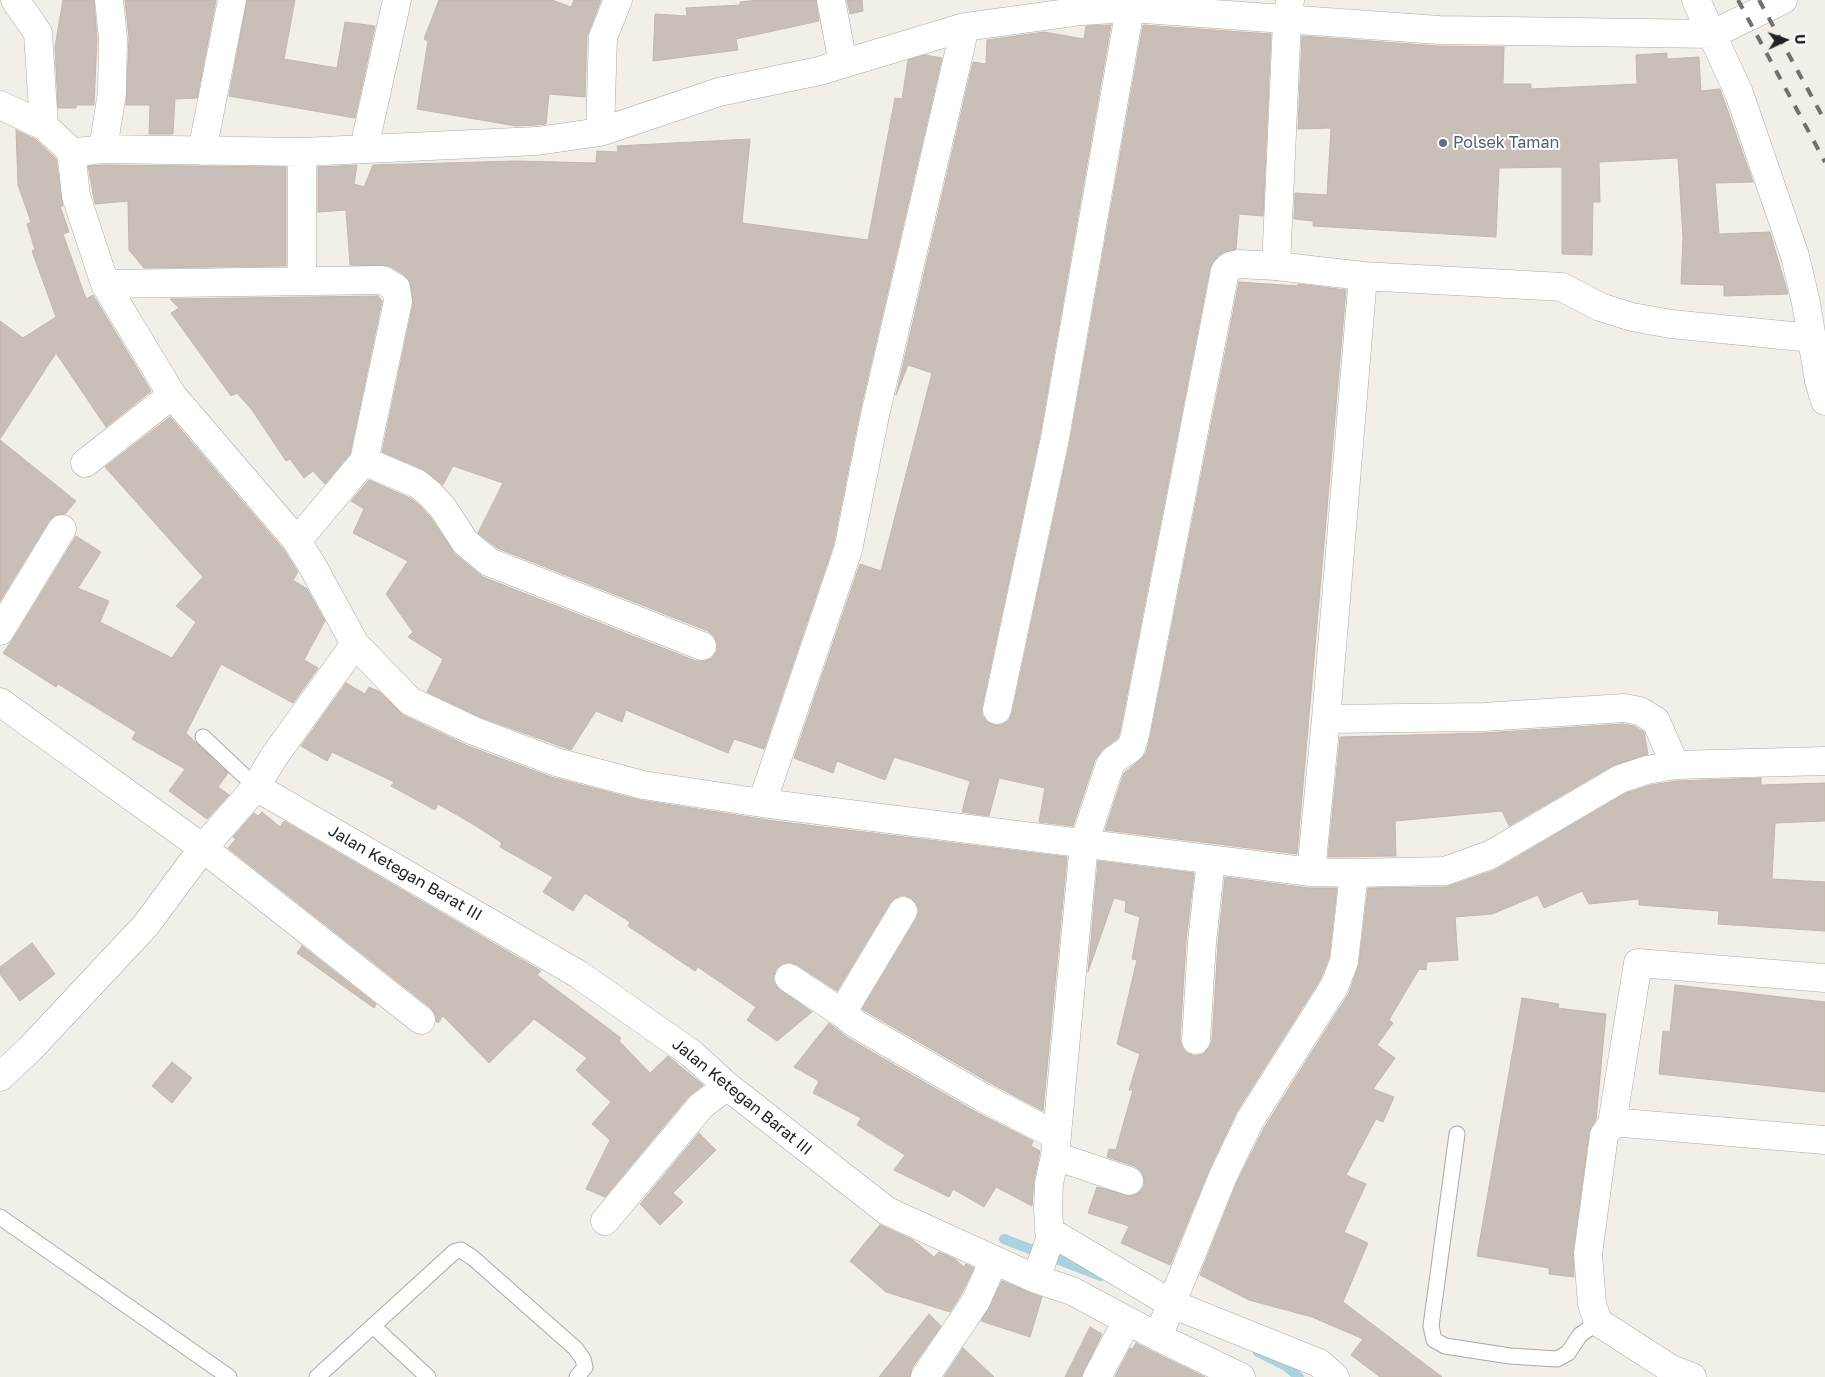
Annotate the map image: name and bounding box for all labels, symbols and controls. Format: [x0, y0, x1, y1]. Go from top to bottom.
north arrow [1760, 15, 1810, 65]
text: U [1792, 34, 1809, 45]
place label: Polsek Taman [1453, 133, 1559, 153]
marker: Polsek Taman [1437, 137, 1449, 149]
street label: Jalan Ketegan Barat III [325, 821, 485, 925]
street label: Jalan Ketegan Barat III [668, 1035, 816, 1159]

